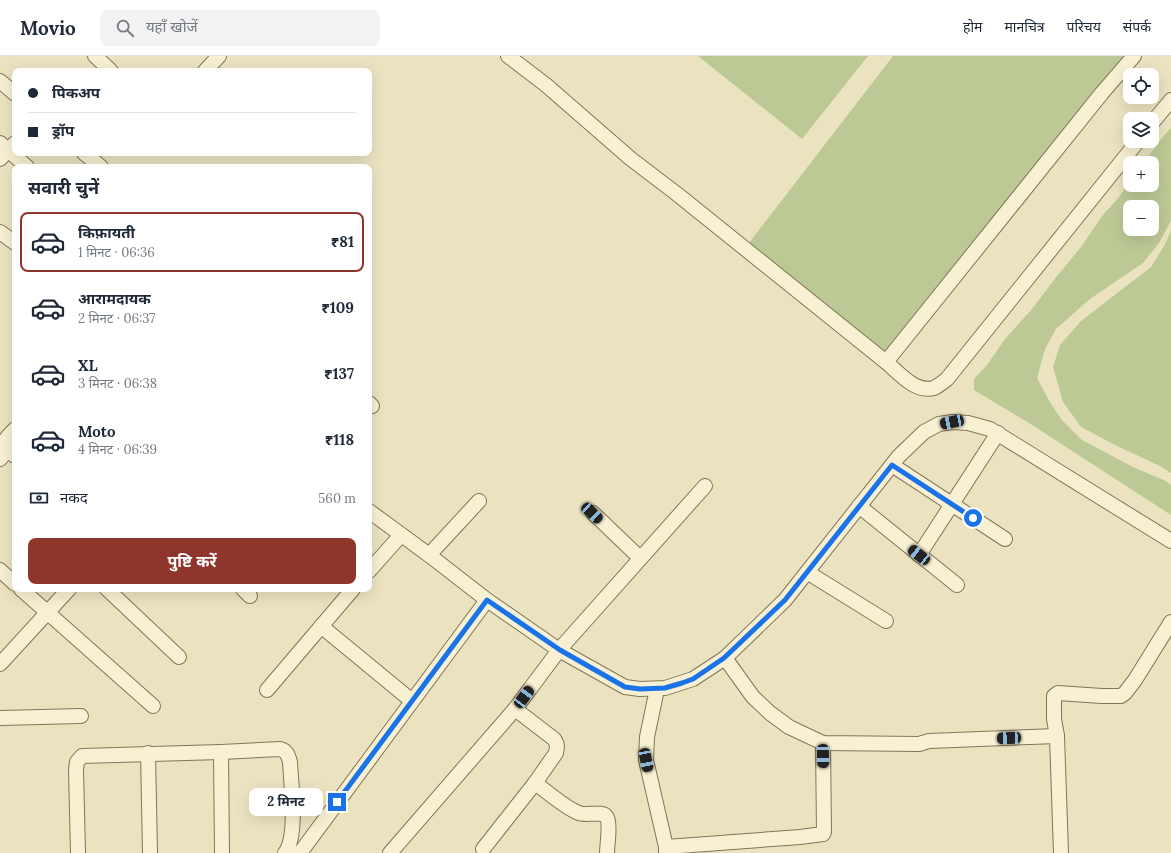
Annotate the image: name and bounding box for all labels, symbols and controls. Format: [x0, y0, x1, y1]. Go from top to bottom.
search box [100, 10, 380, 46]
text: Movio [20, 16, 76, 40]
icon: search [114, 17, 136, 39]
text: यहाँ खोजें [146, 17, 198, 36]
text: होम [963, 18, 982, 36]
text: मानचित्र [1004, 18, 1045, 36]
text: परिचय [1067, 18, 1101, 36]
text: संपर्क [1123, 18, 1151, 36]
map controls [1123, 68, 1159, 236]
button: locate [1123, 68, 1159, 104]
text: पिकअप [52, 83, 100, 102]
button: layers [1123, 112, 1159, 148]
text: ड्रॉप [52, 121, 74, 140]
button: + [1123, 156, 1159, 192]
text: सवारी चुनें [28, 176, 99, 199]
button: − [1123, 200, 1159, 236]
text: किफ़ायती [78, 223, 135, 242]
icon: car [30, 224, 66, 260]
text: ₹81 [331, 232, 354, 251]
text: 1 मिनट · 06:36 [78, 244, 155, 261]
text: आरामदायक [78, 289, 151, 308]
icon: car [30, 290, 66, 326]
text: ₹109 [321, 298, 354, 317]
text: 2 मिनट · 06:37 [78, 310, 155, 327]
icon: car [30, 356, 66, 392]
text: XL [78, 356, 98, 375]
text: ₹137 [324, 364, 354, 383]
text: 3 मिनट · 06:38 [78, 375, 157, 392]
car [939, 414, 965, 430]
icon: car [30, 422, 66, 458]
text: Moto [78, 422, 115, 441]
text: ₹118 [325, 430, 354, 449]
text: 4 मिनट · 06:39 [78, 441, 157, 458]
icon: cash [28, 487, 50, 509]
text: नकद [60, 488, 88, 507]
text: 560 m [318, 490, 356, 507]
car [579, 500, 605, 526]
route start [964, 509, 982, 527]
button: पुष्टि करें [28, 538, 356, 584]
car [906, 543, 932, 567]
car [512, 684, 536, 710]
car [997, 732, 1021, 744]
car [817, 744, 829, 768]
car [638, 747, 654, 773]
callout: 2 मिनट [249, 788, 323, 816]
text: 2 मिनट [267, 793, 305, 810]
route end [328, 793, 346, 811]

